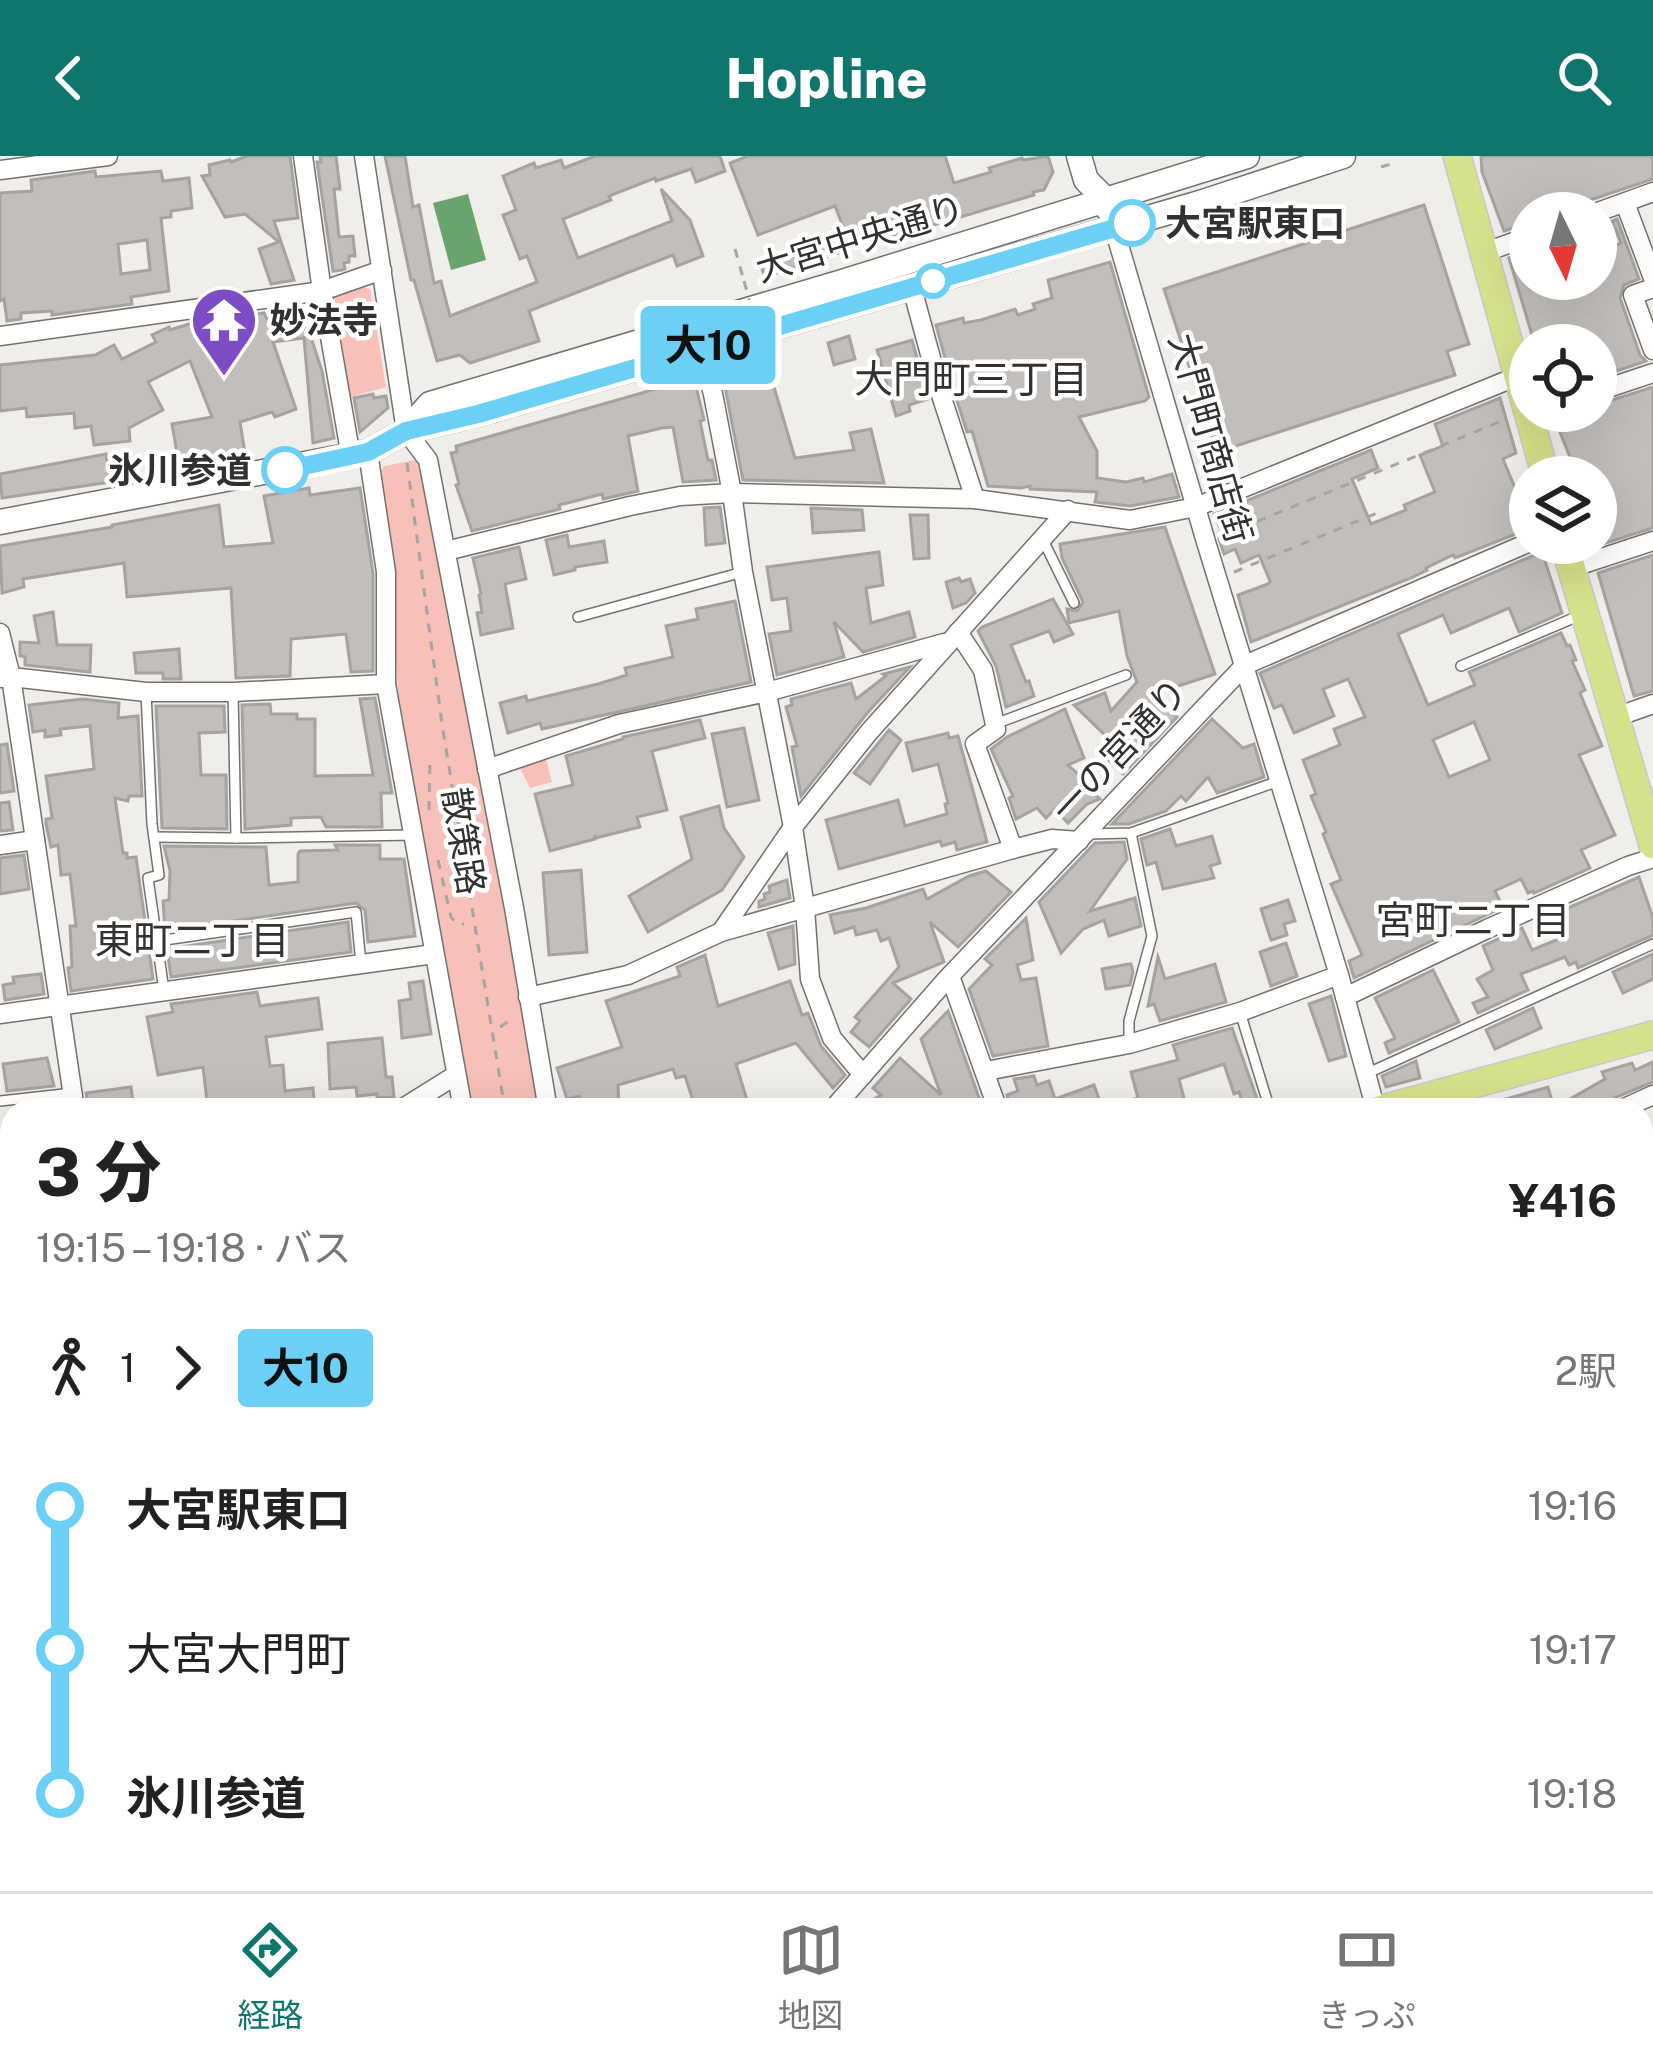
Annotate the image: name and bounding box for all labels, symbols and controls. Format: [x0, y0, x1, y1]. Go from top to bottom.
icon: back [36, 45, 102, 111]
icon: search [1551, 45, 1617, 111]
text: Hopline [725, 47, 928, 110]
street label: 大宮中央通り [751, 186, 969, 290]
north arrow [1509, 192, 1617, 300]
map controls [1509, 192, 1617, 564]
marker: 大宮駅東口 [1110, 201, 1154, 245]
place label: 大宮駅東口 [1165, 202, 1345, 244]
unlabelled marker [917, 265, 949, 297]
temple icon: 妙法寺 [189, 285, 259, 379]
place label: 妙法寺 [270, 299, 378, 341]
line badge: 大10 [639, 306, 777, 384]
text: 大10 [664, 320, 752, 369]
button: locate [1509, 324, 1617, 432]
street label: 大門町商店街 [1161, 328, 1261, 548]
district label: 大門町三丁目 [854, 356, 1088, 402]
marker: 氷川参道 [263, 448, 307, 492]
place label: 氷川参道 [108, 449, 252, 491]
button: layers [1509, 456, 1617, 564]
street label: 一の宮通り [1042, 670, 1196, 830]
street label: 散策路 [435, 784, 493, 898]
district label: 宮町二丁目 [1375, 897, 1571, 943]
district label: 東町二丁目 [94, 917, 290, 963]
text: 3 分 [36, 1133, 161, 1211]
text: ¥416 [1509, 1174, 1617, 1227]
text: 19:15 – 19:18 · バス [36, 1225, 352, 1271]
icon: walk [36, 1335, 102, 1401]
icon: forward [154, 1335, 220, 1401]
text: 大10 [262, 1343, 349, 1392]
text: 1 [120, 1345, 136, 1391]
text: 2駅 [1555, 1348, 1617, 1394]
text: 大宮駅東口 [126, 1483, 351, 1536]
text: 19:16 [1528, 1483, 1617, 1529]
text: 大宮大門町 [126, 1627, 351, 1680]
text: 19:17 [1529, 1627, 1617, 1673]
text: 氷川参道 [126, 1771, 306, 1824]
text: 19:18 [1527, 1771, 1617, 1817]
tab: 経路 [237, 1917, 303, 2037]
tab: 地図 [778, 1917, 844, 2037]
tab: きっぷ [1318, 1917, 1416, 2037]

